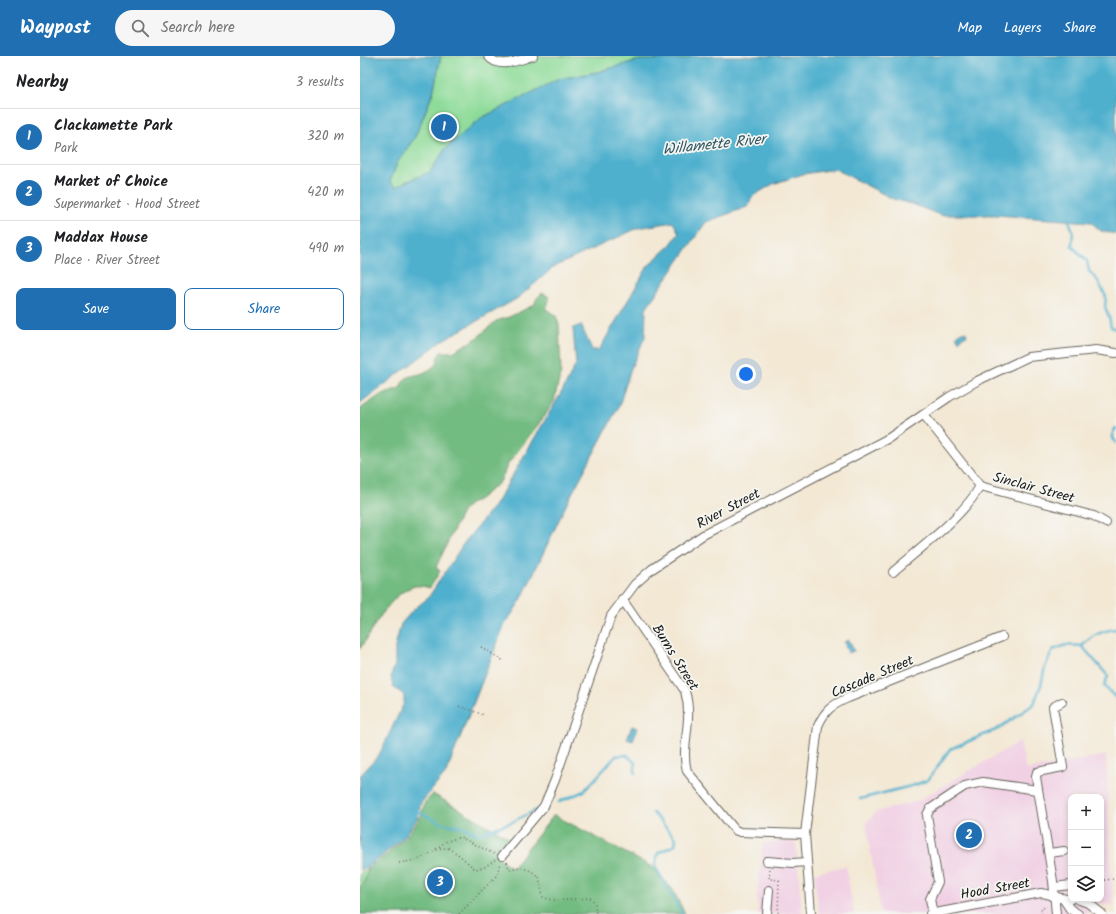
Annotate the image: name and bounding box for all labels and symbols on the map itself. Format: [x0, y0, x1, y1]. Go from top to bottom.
pin: 1 [431, 112, 457, 142]
water label: Willamette River [662, 127, 770, 162]
your location [736, 364, 756, 384]
street label: Sinclair Street [991, 467, 1077, 510]
street label: River Street [693, 483, 765, 535]
street label: Burns Street [646, 620, 705, 696]
street label: Cascade Street [828, 649, 918, 704]
pin: 2 [956, 820, 982, 850]
pin: 3 [427, 867, 453, 897]
street label: Hood Street [959, 872, 1032, 906]

